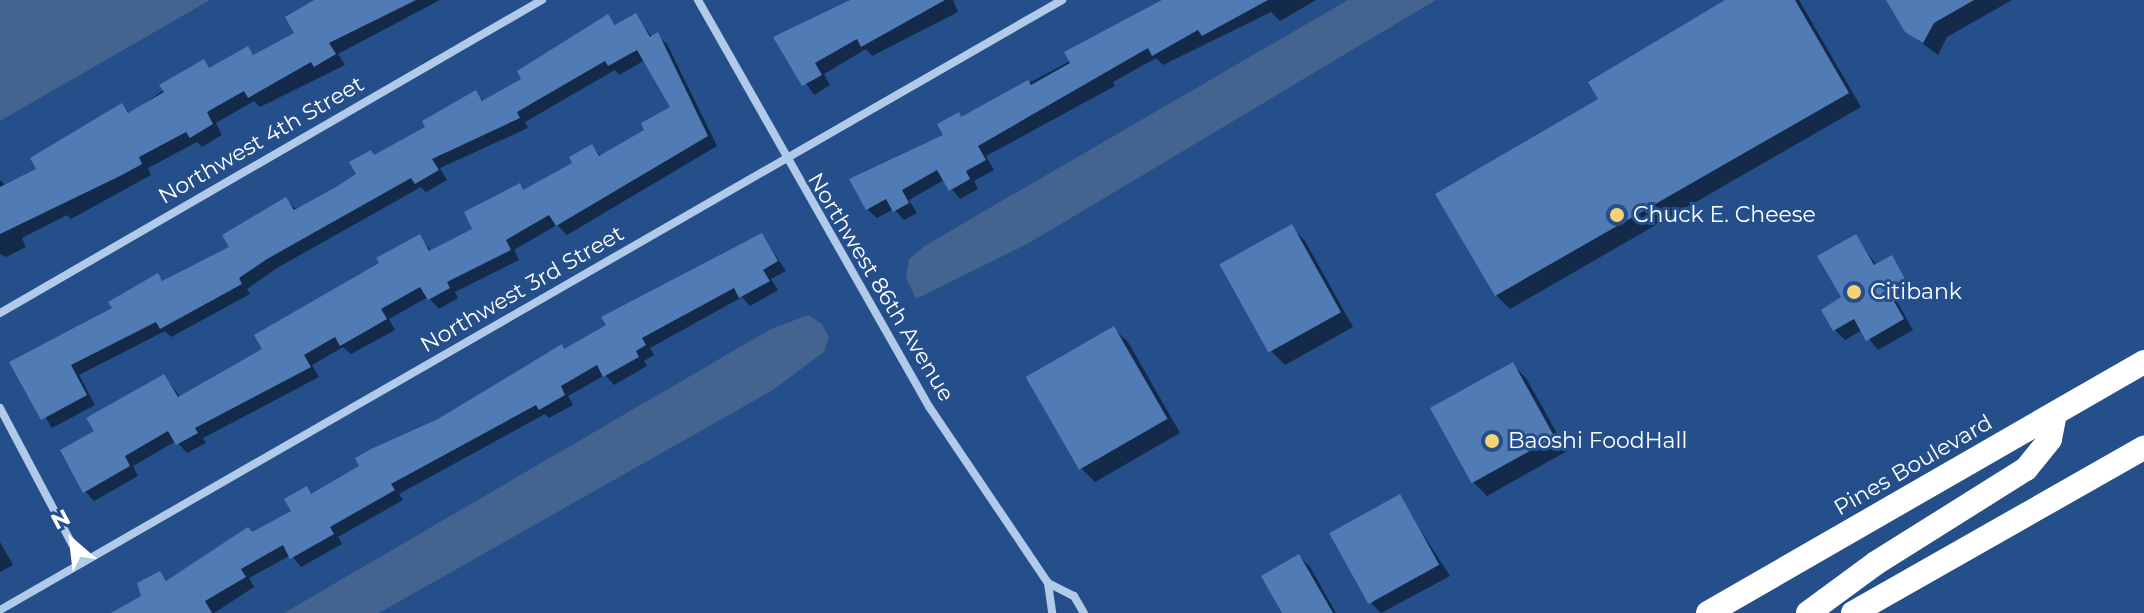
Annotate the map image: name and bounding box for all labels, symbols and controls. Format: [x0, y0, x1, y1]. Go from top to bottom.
street label: Northwest 4th Street [154, 70, 368, 210]
street label: Northwest 86th Avenue [802, 168, 960, 406]
place label: Chuck E. Cheese [1633, 202, 1816, 228]
marker: Chuck E. Cheese [1608, 206, 1626, 224]
street label: Northwest 3rd Street [416, 220, 628, 358]
place label: Citibank [1870, 279, 1962, 305]
marker: Citibank [1845, 283, 1863, 301]
street label: Pines Boulevard [1829, 409, 1997, 521]
place label: Baoshi FoodHall [1508, 428, 1687, 454]
marker: Baoshi FoodHall [1483, 432, 1501, 450]
north arrow [32, 501, 112, 581]
text: N [46, 503, 75, 535]

